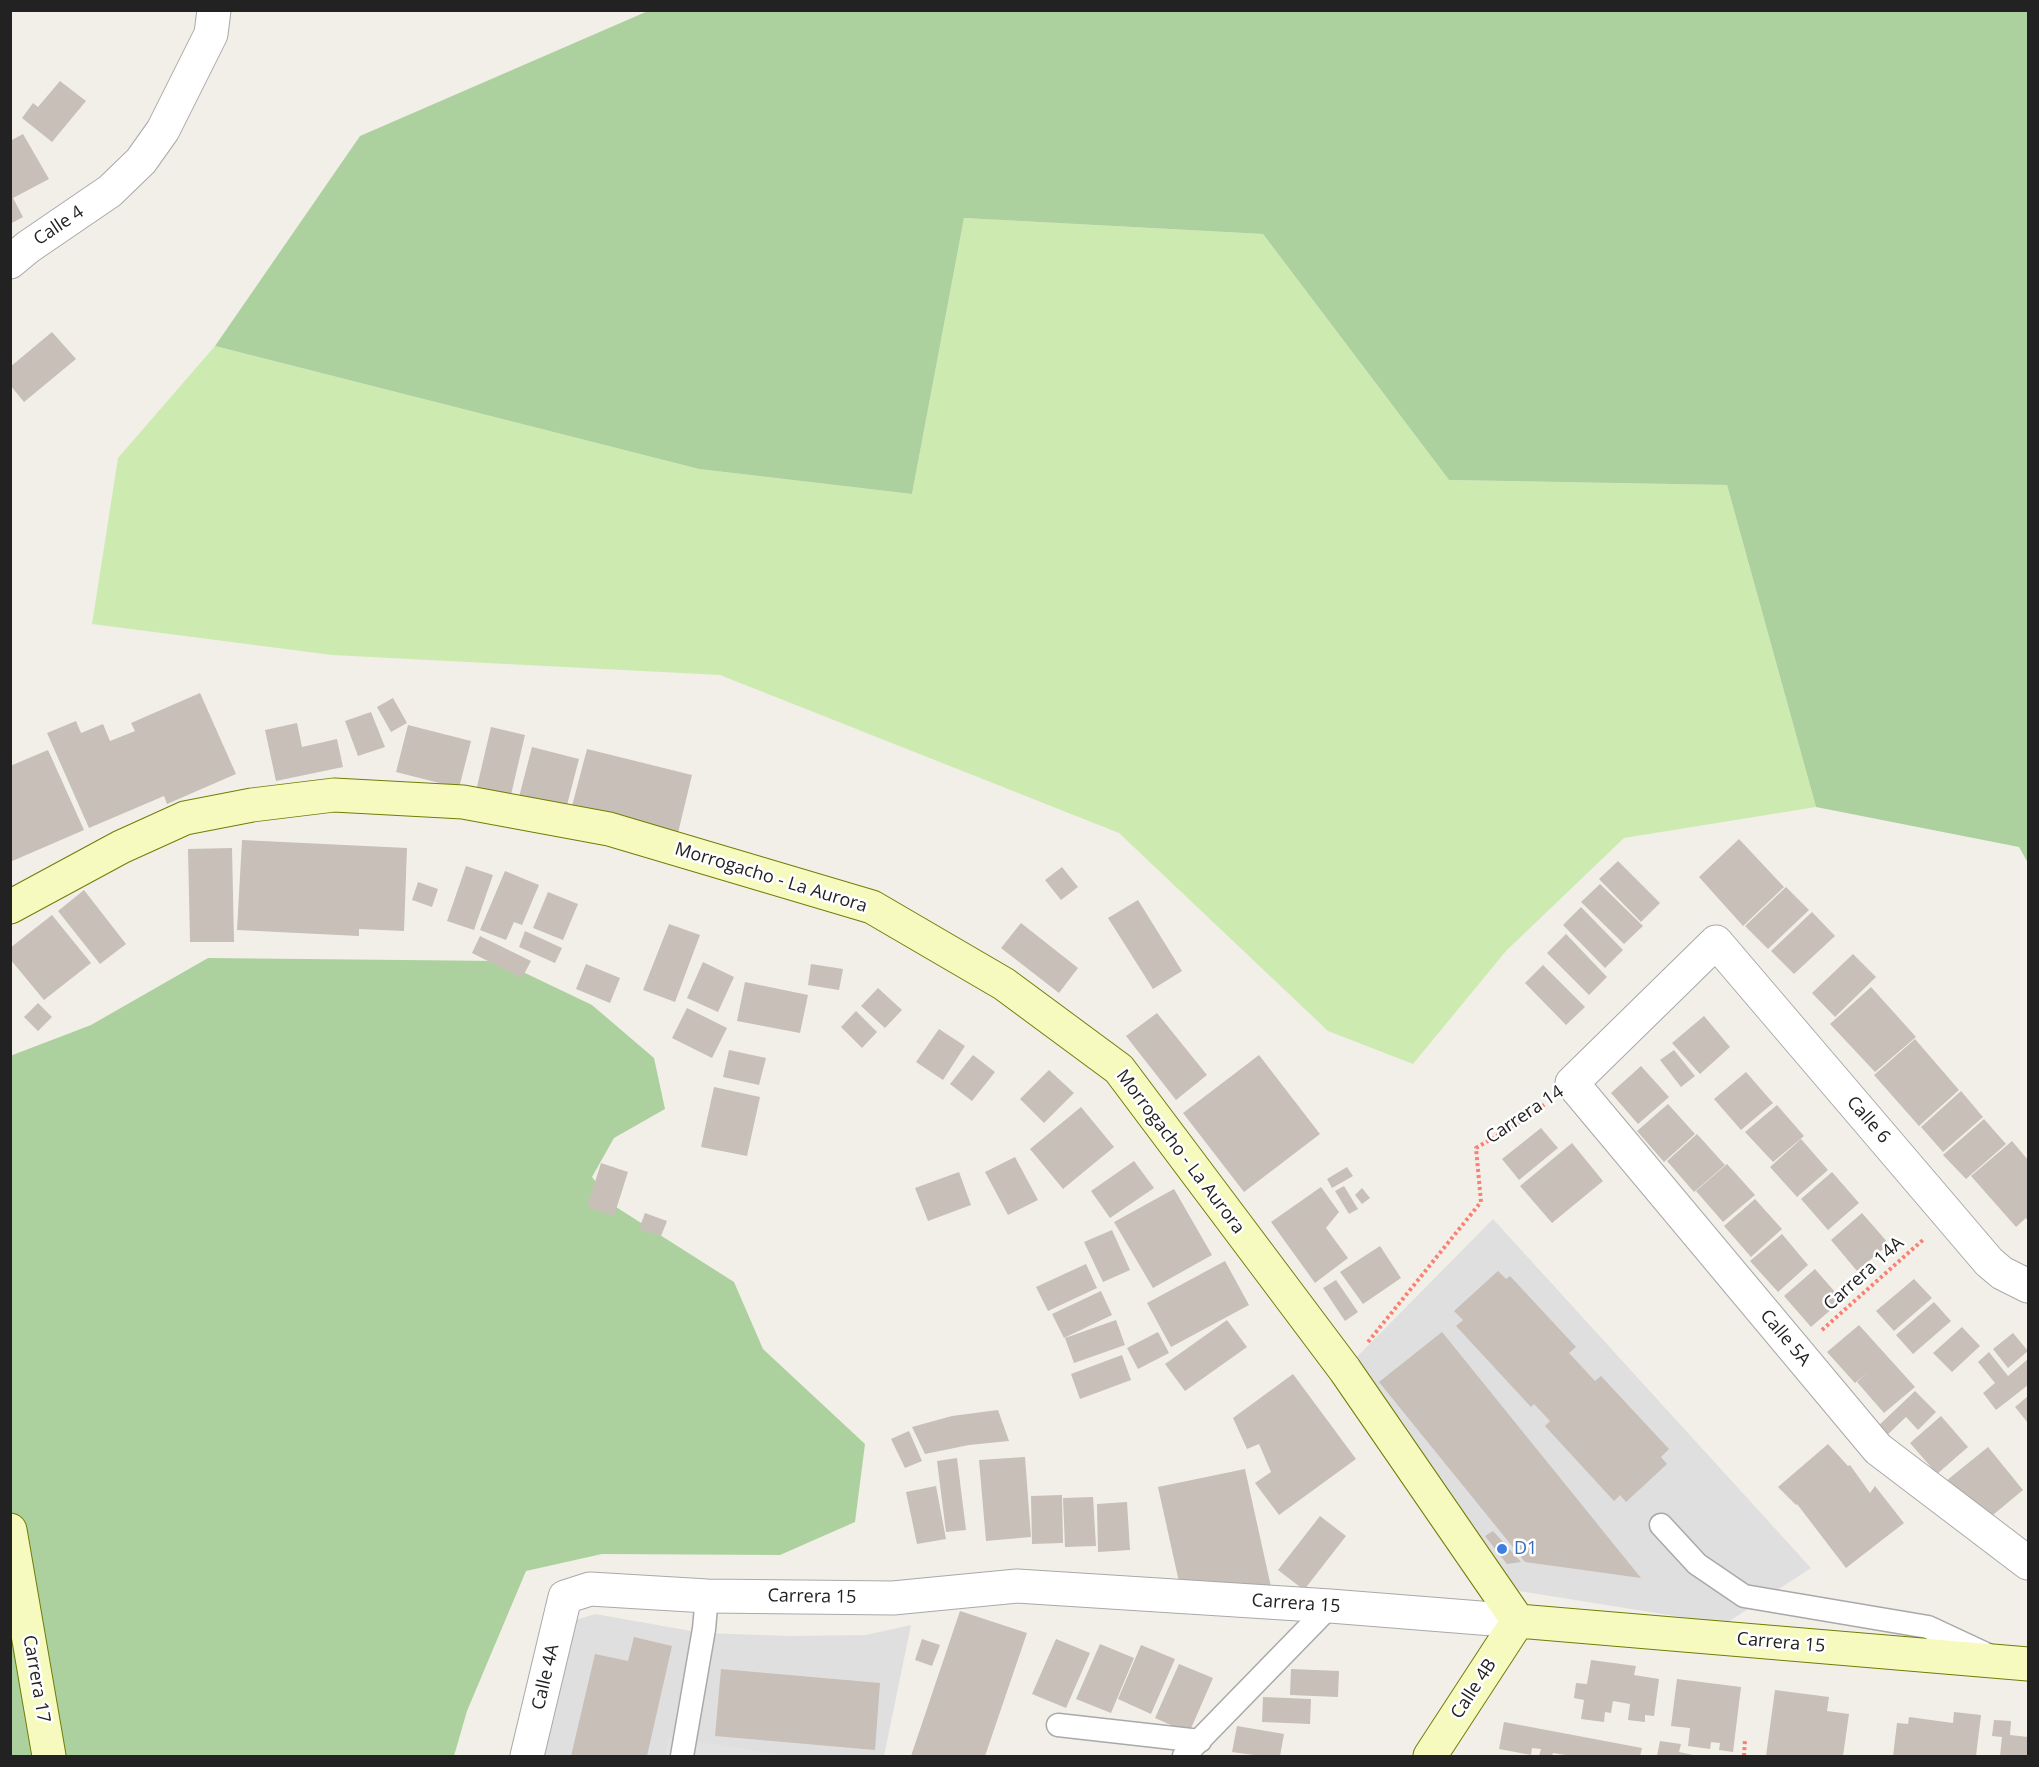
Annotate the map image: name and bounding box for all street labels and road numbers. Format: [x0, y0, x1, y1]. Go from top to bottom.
street label: Calle 4 [30, 202, 88, 250]
street label: Morrogacho - La Aurora [672, 838, 870, 918]
street label: Morrogacho - La Aurora [1111, 1066, 1249, 1238]
street label: Carrera 14 [1482, 1081, 1568, 1149]
street label: Calle 6 [1842, 1092, 1894, 1148]
street label: Carrera 14A [1820, 1232, 1908, 1316]
street label: Calle 5A [1755, 1305, 1815, 1371]
street label: Carrera 15 [767, 1585, 857, 1609]
street label: Carrera 15 [1251, 1590, 1341, 1618]
street label: Carrera 15 [1736, 1628, 1826, 1658]
street label: Carrera 17 [18, 1633, 54, 1725]
street label: Calle 4A [528, 1642, 564, 1712]
street label: Calle 4B [1447, 1655, 1501, 1723]

